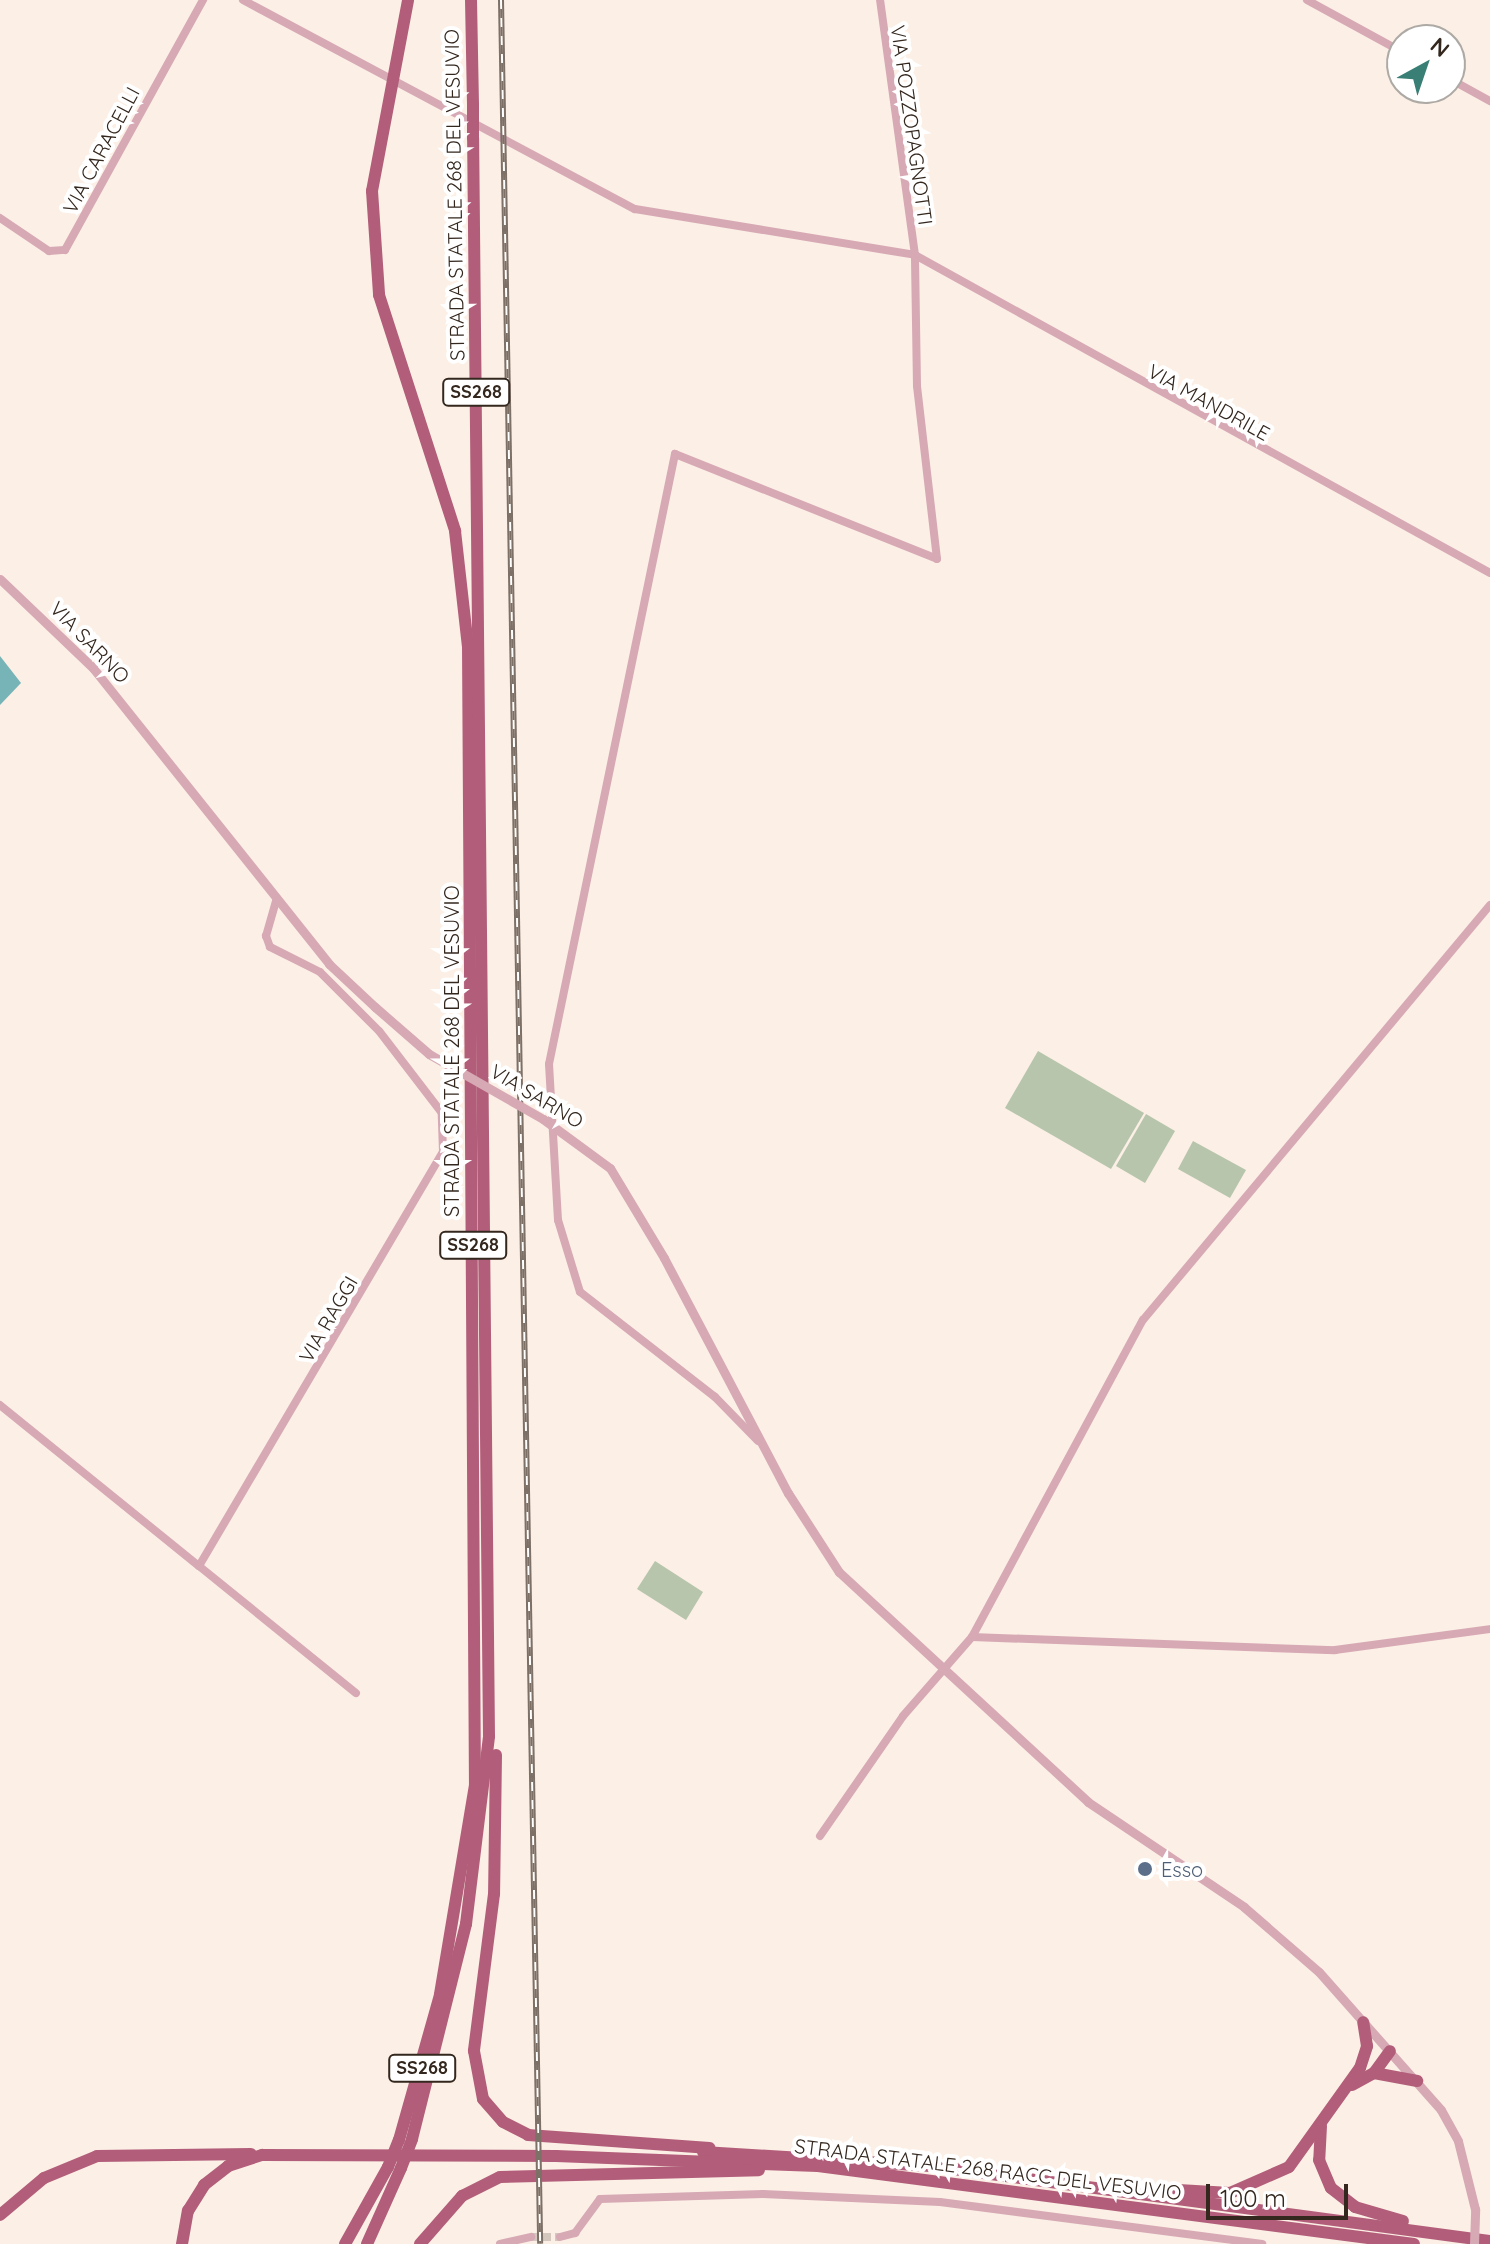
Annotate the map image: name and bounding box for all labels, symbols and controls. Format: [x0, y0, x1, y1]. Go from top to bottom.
street label: VIA POZZOPAGNOTTI [886, 23, 938, 227]
north arrow [1386, 24, 1466, 104]
street label: STRADA STATALE 268 DEL VESUVIO [439, 29, 469, 361]
text: N [1425, 31, 1455, 63]
street label: VIA CARACELLI [58, 83, 144, 217]
street label: VIA MANDRILE [1144, 359, 1274, 445]
road number: SS268 [442, 378, 510, 406]
street label: VIA SARNO [45, 596, 135, 688]
street label: STRADA STATALE 268 DEL VESUVIO [439, 885, 463, 1217]
street label: VIA SARNO [486, 1059, 588, 1133]
road number: SS268 [439, 1231, 507, 1259]
street label: VIA RAGGI [294, 1272, 362, 1366]
place label: Esso [1161, 1857, 1203, 1881]
marker: Esso [1136, 1860, 1154, 1878]
road number: SS268 [388, 2054, 456, 2082]
street label: STRADA STATALE 268 RACC DEL VESUVIO [793, 2133, 1183, 2205]
scale bar [1210, 2168, 1352, 2218]
text: 100 m [1220, 2183, 1286, 2213]

